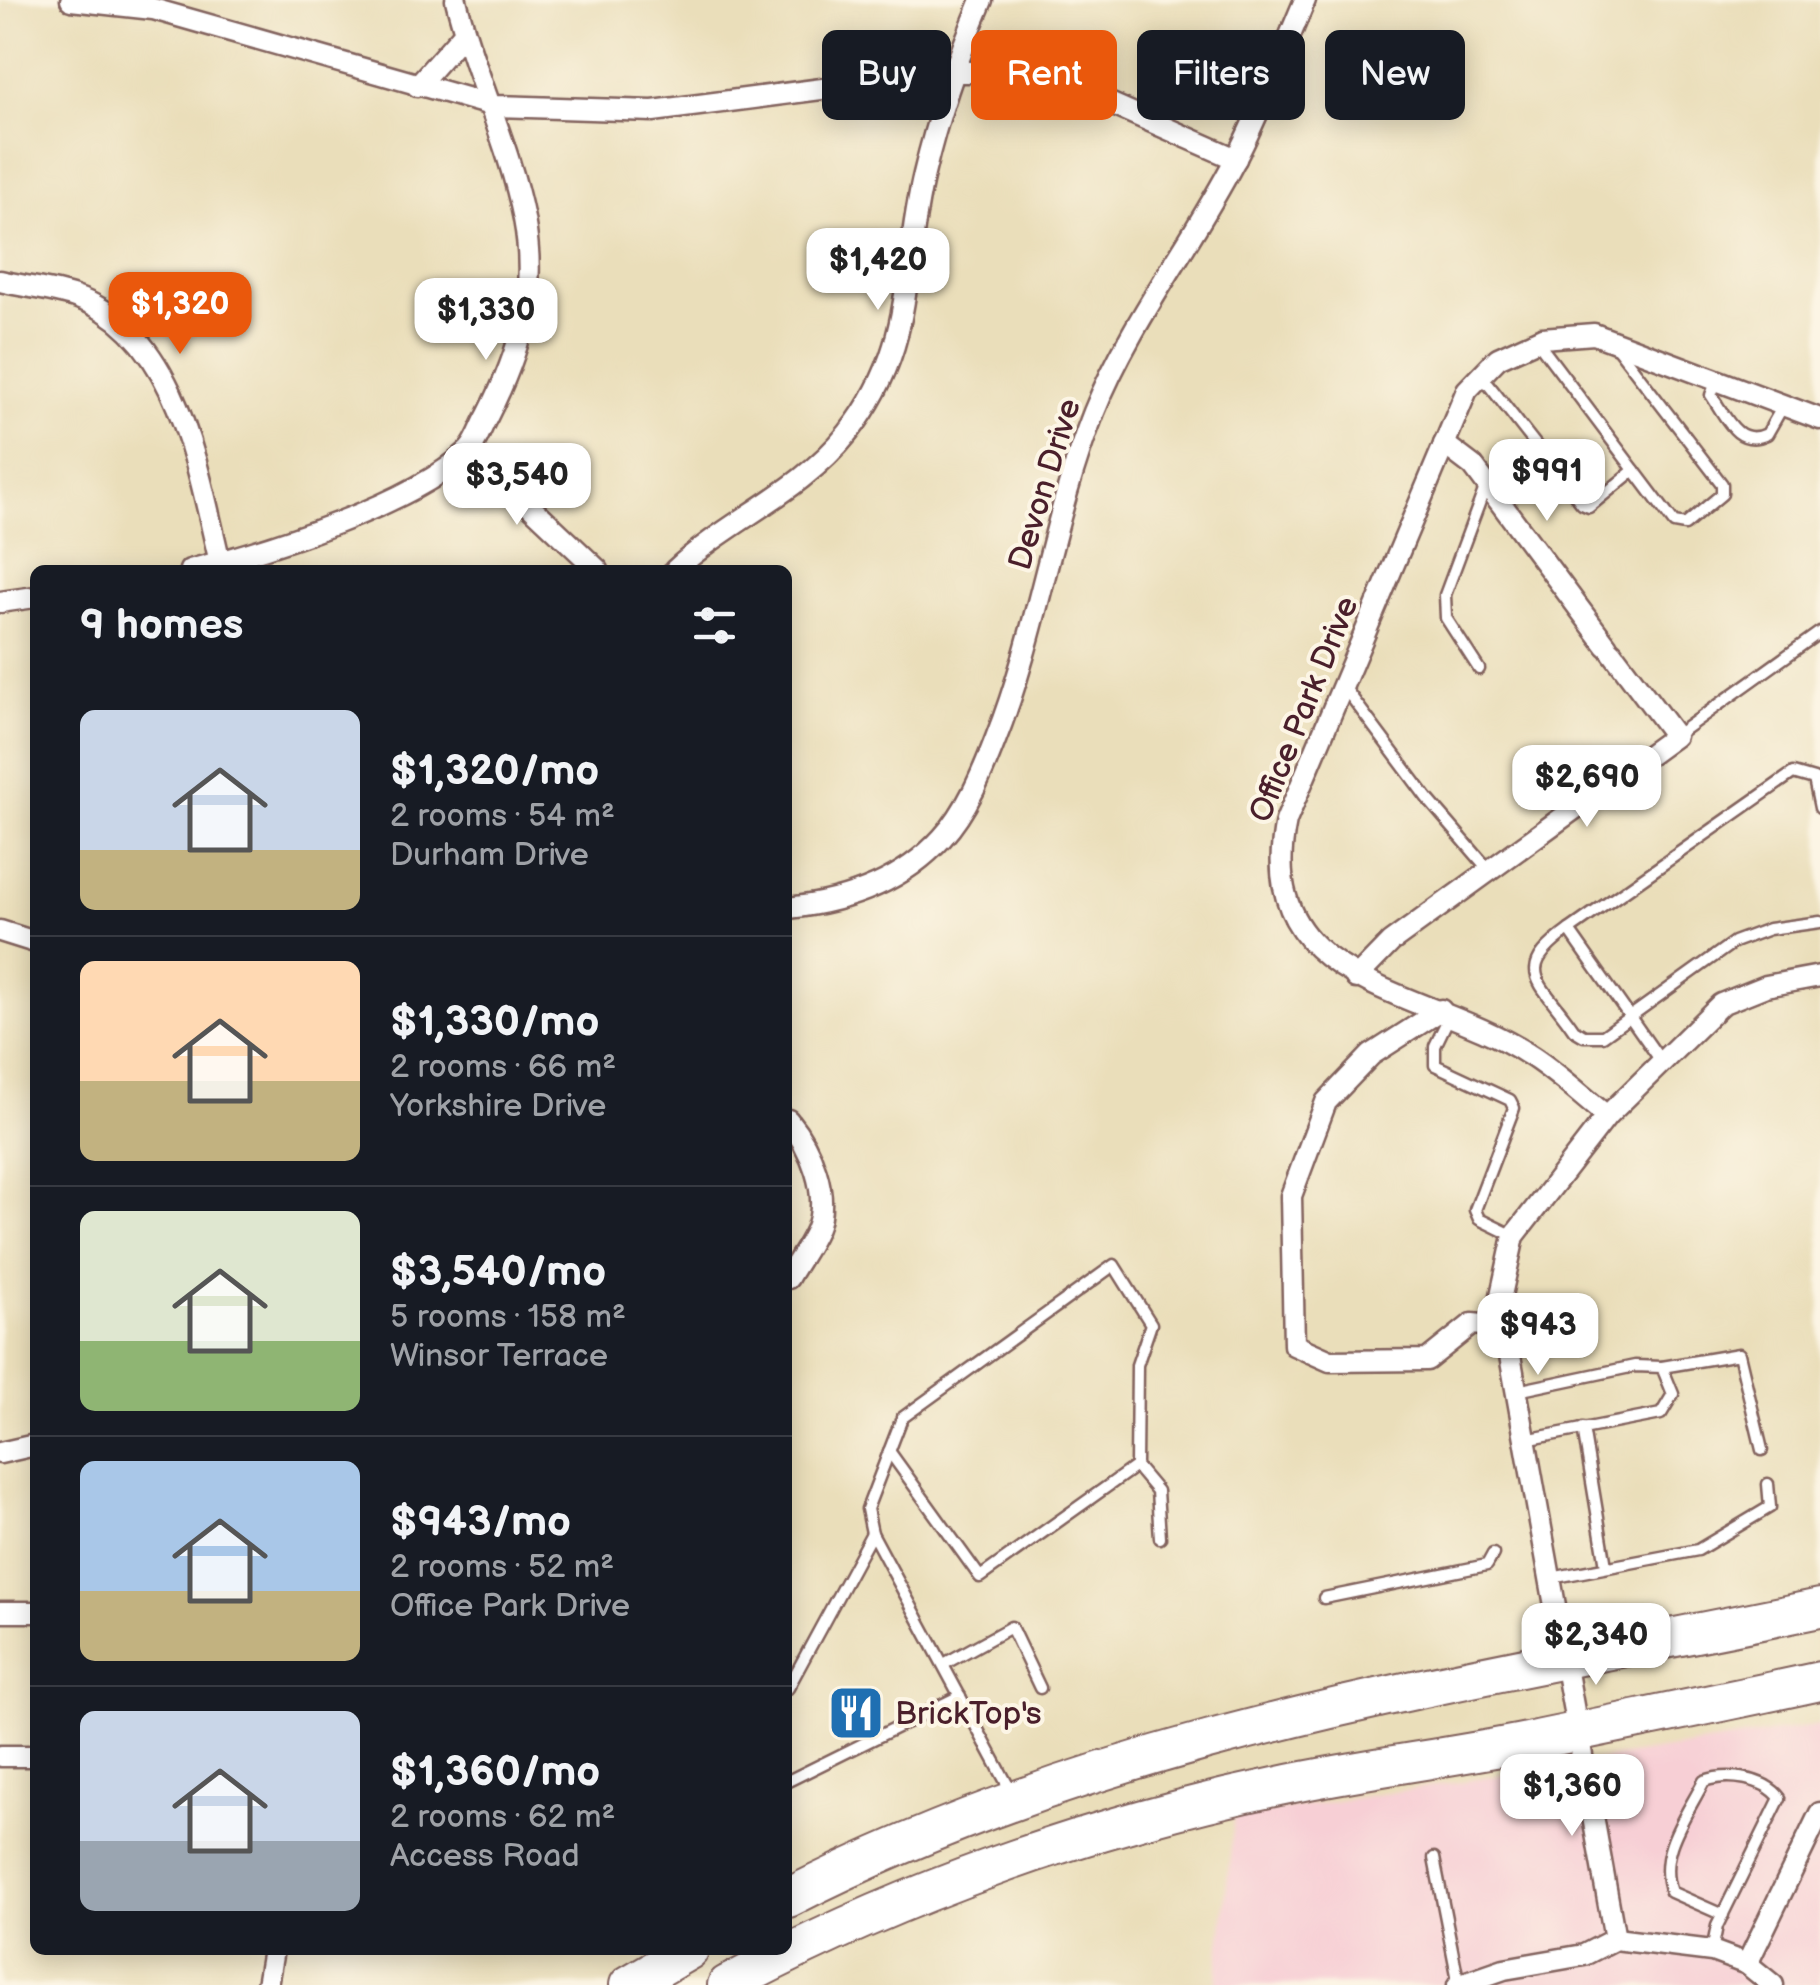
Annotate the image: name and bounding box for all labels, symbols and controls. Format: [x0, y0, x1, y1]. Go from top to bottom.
chip: Buy [822, 30, 951, 120]
chip: Rent [971, 30, 1117, 120]
chip: Filters [1137, 30, 1305, 120]
chip: New [1325, 30, 1465, 120]
pin: $1,420 [797, 228, 959, 313]
text: $1,420 [828, 241, 928, 280]
pin: $1,320 [99, 272, 261, 357]
pin: $1,330 [405, 278, 567, 363]
text: $1,320 [131, 285, 229, 324]
text: $1,330 [437, 291, 535, 330]
street label: Devon Drive [1001, 394, 1090, 575]
pin: $991 [1488, 439, 1606, 524]
pin: $3,540 [436, 443, 598, 528]
text: $991 [1511, 452, 1583, 491]
text: $3,540 [465, 456, 569, 495]
street label: Office Park Drive [1241, 591, 1367, 828]
icon: filters [687, 598, 742, 653]
text: 9 homes [80, 600, 243, 651]
pin: $2,690 [1506, 745, 1668, 830]
text: $1,320/mo [390, 746, 599, 797]
icon: home [160, 750, 280, 870]
text: $2,690 [1534, 758, 1640, 797]
text: 2 rooms · 54 m² [390, 797, 615, 836]
text: Durham Drive [390, 836, 589, 875]
text: $1,330/mo [390, 997, 599, 1048]
icon: home [160, 1001, 280, 1121]
text: 2 rooms · 66 m² [390, 1048, 616, 1087]
text: Yorkshire Drive [390, 1087, 606, 1126]
text: $3,540/mo [390, 1247, 606, 1298]
icon: home [160, 1251, 280, 1371]
pin: $943 [1479, 1293, 1597, 1378]
text: 5 rooms · 158 m² [390, 1298, 626, 1337]
text: $943 [1499, 1306, 1577, 1345]
text: Winsor Terrace [390, 1337, 608, 1376]
text: $943/mo [390, 1497, 571, 1548]
icon: home [160, 1501, 280, 1621]
text: 2 rooms · 52 m² [390, 1548, 614, 1587]
text: Office Park Drive [390, 1587, 630, 1626]
pin: $2,340 [1515, 1603, 1677, 1688]
text: $2,340 [1544, 1616, 1648, 1655]
restaurant icon: BrickTop's [826, 1683, 886, 1743]
place label: BrickTop's [895, 1695, 1042, 1734]
text: $1,360/mo [390, 1747, 600, 1798]
icon: home [160, 1751, 280, 1871]
pin: $1,360 [1491, 1754, 1653, 1839]
text: $1,360 [1522, 1767, 1622, 1806]
text: 2 rooms · 62 m² [390, 1798, 615, 1837]
text: Access Road [390, 1837, 580, 1876]

